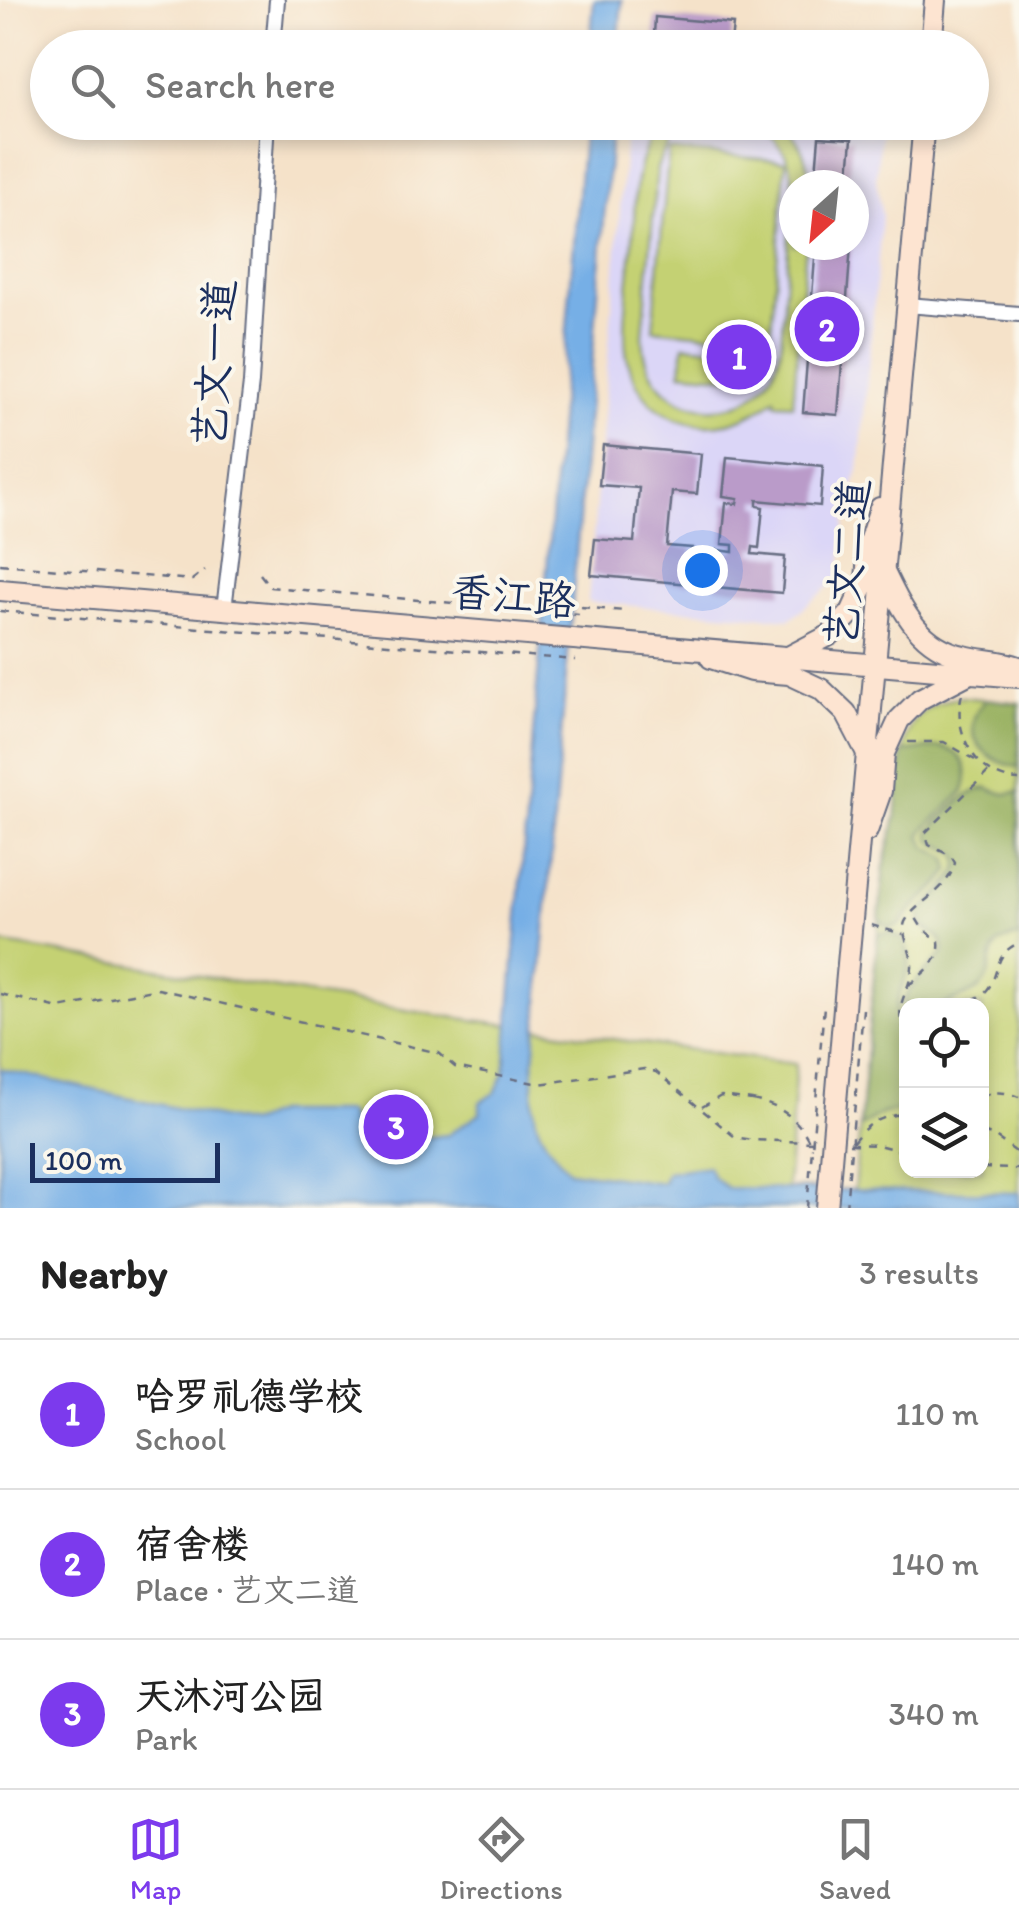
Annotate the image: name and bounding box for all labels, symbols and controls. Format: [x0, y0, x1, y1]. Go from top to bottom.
search box [30, 30, 989, 140]
icon: search [65, 58, 120, 113]
text: Search here [145, 62, 336, 108]
north arrow [779, 170, 869, 260]
street label: 艺文一道 [183, 277, 245, 449]
pin: 2 [794, 292, 860, 366]
pin: 1 [706, 320, 772, 394]
street label: 艺文二道 [814, 476, 880, 648]
your location [677, 545, 728, 596]
street label: 香江路 [448, 565, 578, 627]
map controls [899, 998, 989, 1178]
button: locate [899, 998, 989, 1088]
button: layers [899, 1088, 989, 1178]
pin: 3 [364, 1090, 428, 1164]
scale bar [30, 1138, 220, 1182]
text: 100 m [45, 1143, 122, 1177]
text: Nearby [40, 1248, 167, 1299]
text: 3 results [859, 1254, 979, 1292]
text: 哈罗礼德学校 [135, 1373, 363, 1419]
text: 1 [65, 1395, 80, 1433]
text: 110 m [895, 1395, 979, 1433]
text: School [135, 1420, 226, 1458]
text: 宿舍楼 [135, 1521, 249, 1567]
text: 2 [64, 1545, 81, 1583]
text: 140 m [891, 1545, 979, 1583]
text: Place · 艺文二道 [135, 1571, 359, 1609]
text: 天沐河公园 [135, 1673, 325, 1719]
text: 3 [64, 1695, 81, 1733]
text: 340 m [889, 1695, 979, 1733]
text: Park [135, 1720, 198, 1758]
tab: Map [128, 1812, 183, 1906]
tab: Directions [440, 1812, 563, 1906]
tab: Saved [819, 1812, 891, 1906]

